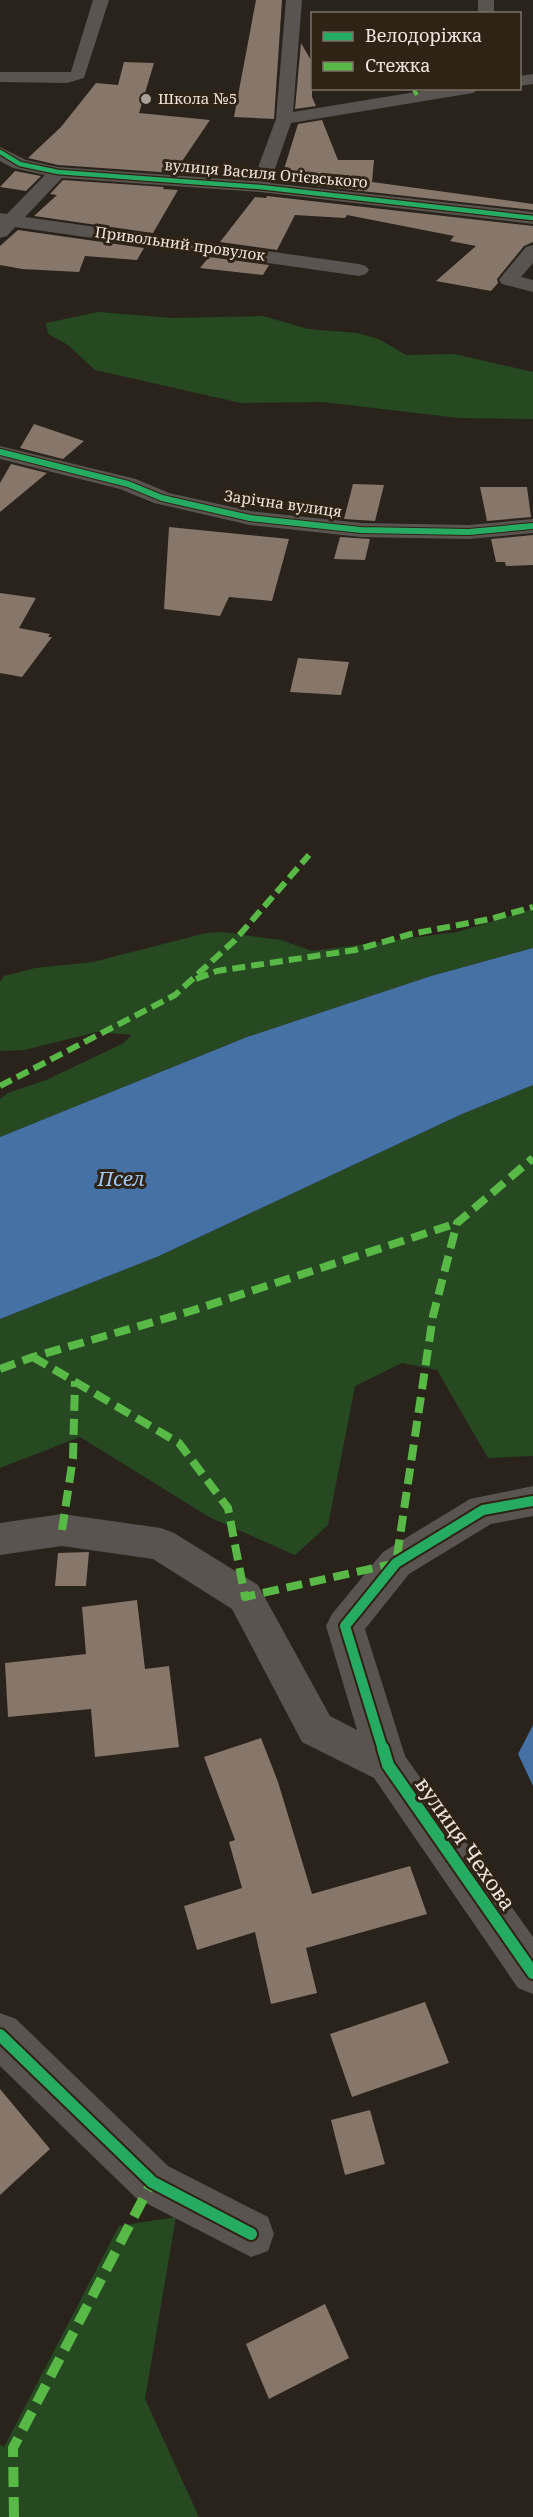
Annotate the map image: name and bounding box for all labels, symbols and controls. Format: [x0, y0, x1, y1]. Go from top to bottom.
legend [311, 12, 521, 90]
text: Велодоріжка [365, 23, 482, 47]
text: Стежка [365, 53, 431, 77]
place label: Школа №5 [158, 88, 237, 108]
marker: Школа №5 [139, 92, 153, 106]
street label: вулиця Василя Огієвського [164, 154, 369, 192]
street label: Привольний провулок [94, 221, 267, 265]
street label: Зарічна вулиця [223, 485, 343, 521]
water label: Псел [97, 1165, 145, 1192]
street label: вулиця Чехова [409, 1771, 522, 1916]

